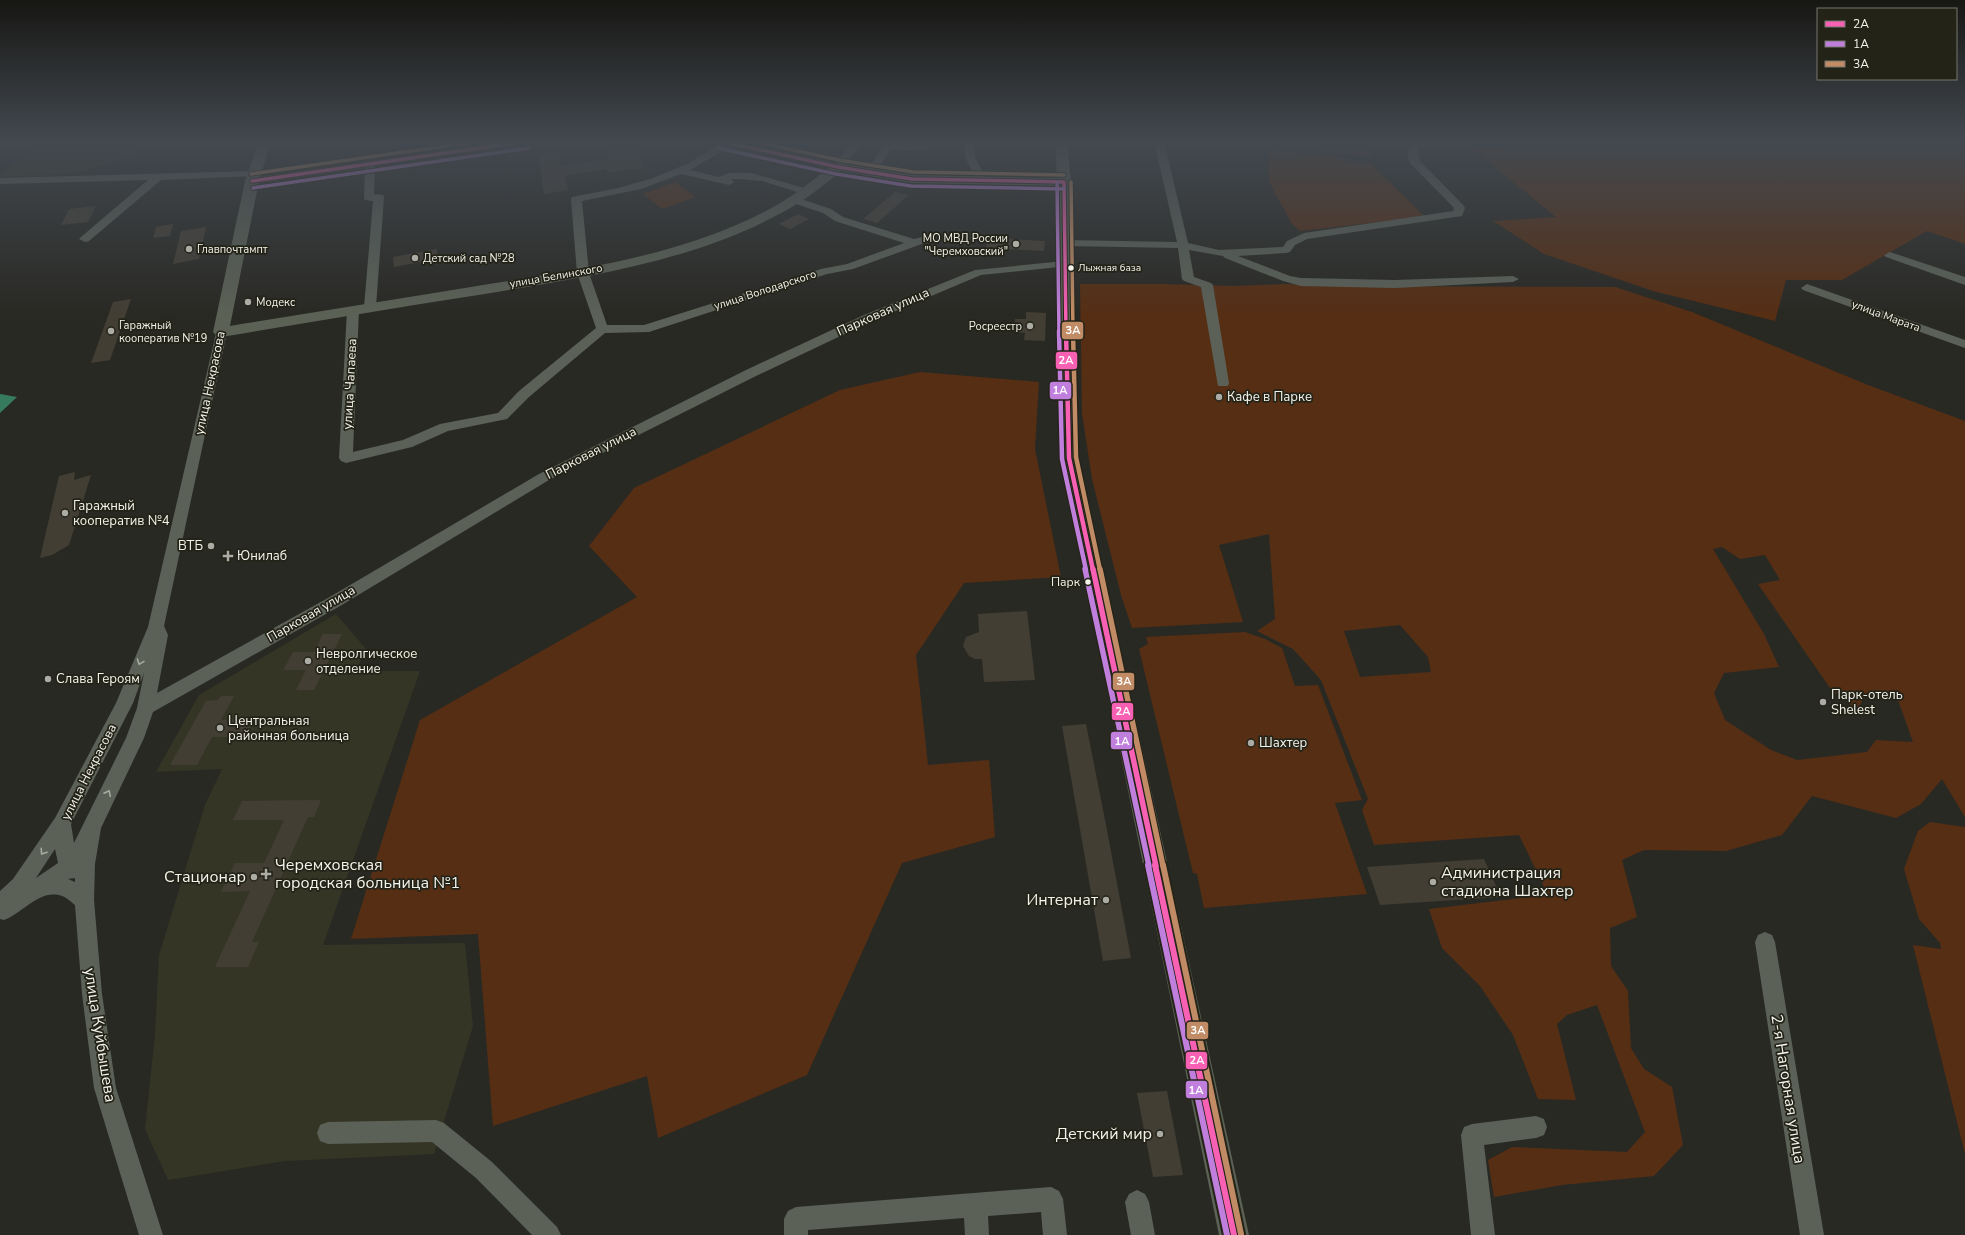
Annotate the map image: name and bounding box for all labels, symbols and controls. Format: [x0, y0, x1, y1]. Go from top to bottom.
legend [1817, 8, 1957, 80]
text: 2А [1853, 16, 1869, 32]
text: 1А [1853, 36, 1869, 52]
text: 3А [1853, 56, 1869, 72]
place label: МО МВД России "Черемховский" [923, 231, 1008, 259]
marker: МО МВД России "Черемховский" [1011, 239, 1021, 249]
place label: Главпочтампт [197, 242, 268, 257]
marker: Главпочтампт [184, 244, 194, 254]
place label: Детский сад №28 [423, 251, 515, 266]
marker: Детский сад №28 [410, 253, 420, 263]
street label: улица Белинского [508, 260, 604, 292]
place label: Лыжная база [1078, 261, 1141, 275]
marker: Лыжная база [1066, 263, 1076, 273]
street label: улица Володарского [712, 266, 818, 314]
street label: Парковая улица [834, 284, 932, 340]
place label: Модекс [256, 295, 295, 310]
marker: Модекс [243, 297, 253, 307]
street label: улица Марата [1850, 297, 1923, 335]
place label: Гаражный кооператив №19 [119, 318, 207, 346]
place label: Росреестр [969, 319, 1022, 334]
marker: Росреестр [1025, 321, 1035, 331]
line badge: 3А [1061, 321, 1084, 340]
text: 3А [1066, 323, 1081, 338]
marker: Гаражный кооператив №19 [106, 326, 116, 336]
street label: улица Некрасова [190, 329, 230, 437]
street label: улица Чапаева [339, 338, 361, 430]
line badge: 2А [1055, 351, 1078, 370]
text: 2А [1059, 353, 1074, 368]
line badge: 1А [1049, 381, 1072, 400]
text: 1А [1053, 383, 1068, 398]
place label: Кафе в Парке [1227, 388, 1312, 406]
marker: Кафе в Парке [1214, 392, 1224, 402]
street label: Парковая улица [543, 422, 639, 484]
place label: Гаражный кооператив №4 [73, 497, 170, 530]
marker: Гаражный кооператив №4 [60, 508, 70, 518]
place label: ВТБ [178, 537, 203, 555]
marker: ВТБ [206, 541, 216, 551]
place label: Юнилаб [237, 547, 287, 565]
marker: Юнилаб [222, 550, 234, 562]
place label: Парк [1051, 574, 1081, 590]
marker: Парк [1083, 577, 1093, 587]
street label: Парковая улица [263, 581, 359, 647]
place label: Невролгическое отделение [316, 645, 417, 678]
marker: Невролгическое отделение [303, 656, 313, 666]
one-way arrow [137, 658, 145, 665]
place label: Слава Героям [56, 670, 140, 688]
line badge: 3А [1112, 672, 1135, 691]
marker: Слава Героям [43, 674, 53, 684]
text: 3А [1117, 674, 1132, 689]
place label: Парк-отель Shelest [1831, 686, 1903, 719]
marker: Парк-отель Shelest [1818, 697, 1828, 707]
line badge: 2А [1111, 702, 1134, 721]
text: 2А [1116, 704, 1131, 719]
place label: Центральная районная больница [228, 712, 349, 745]
street label: улица Некрасова [57, 721, 121, 823]
marker: Центральная районная больница [215, 723, 225, 733]
line badge: 1А [1110, 731, 1133, 750]
text: 1А [1115, 734, 1130, 749]
place label: Шахтер [1259, 734, 1307, 752]
marker: Шахтер [1246, 738, 1256, 748]
one-way arrow [103, 790, 111, 798]
one-way arrow [40, 848, 48, 855]
place label: Черемховская городская больница №1 [275, 854, 460, 894]
place label: Администрация стадиона Шахтер [1441, 862, 1574, 902]
place label: Стационар [164, 866, 246, 888]
marker: Черемховская городская больница №1 [260, 868, 272, 880]
marker: Стационар [249, 872, 259, 882]
marker: Администрация стадиона Шахтер [1428, 877, 1438, 887]
place label: Интернат [1026, 889, 1099, 911]
marker: Интернат [1101, 895, 1111, 905]
street label: улица Куйбышева [79, 966, 121, 1104]
street label: 2-я Нагорная улица [1765, 1013, 1811, 1165]
line badge: 3А [1186, 1021, 1209, 1040]
text: 3А [1191, 1023, 1206, 1038]
line badge: 2А [1185, 1051, 1208, 1070]
text: 2А [1190, 1053, 1205, 1068]
line badge: 1А [1185, 1080, 1208, 1099]
text: 1А [1189, 1083, 1204, 1098]
place label: Детский мир [1056, 1123, 1152, 1145]
marker: Детский мир [1155, 1129, 1165, 1139]

